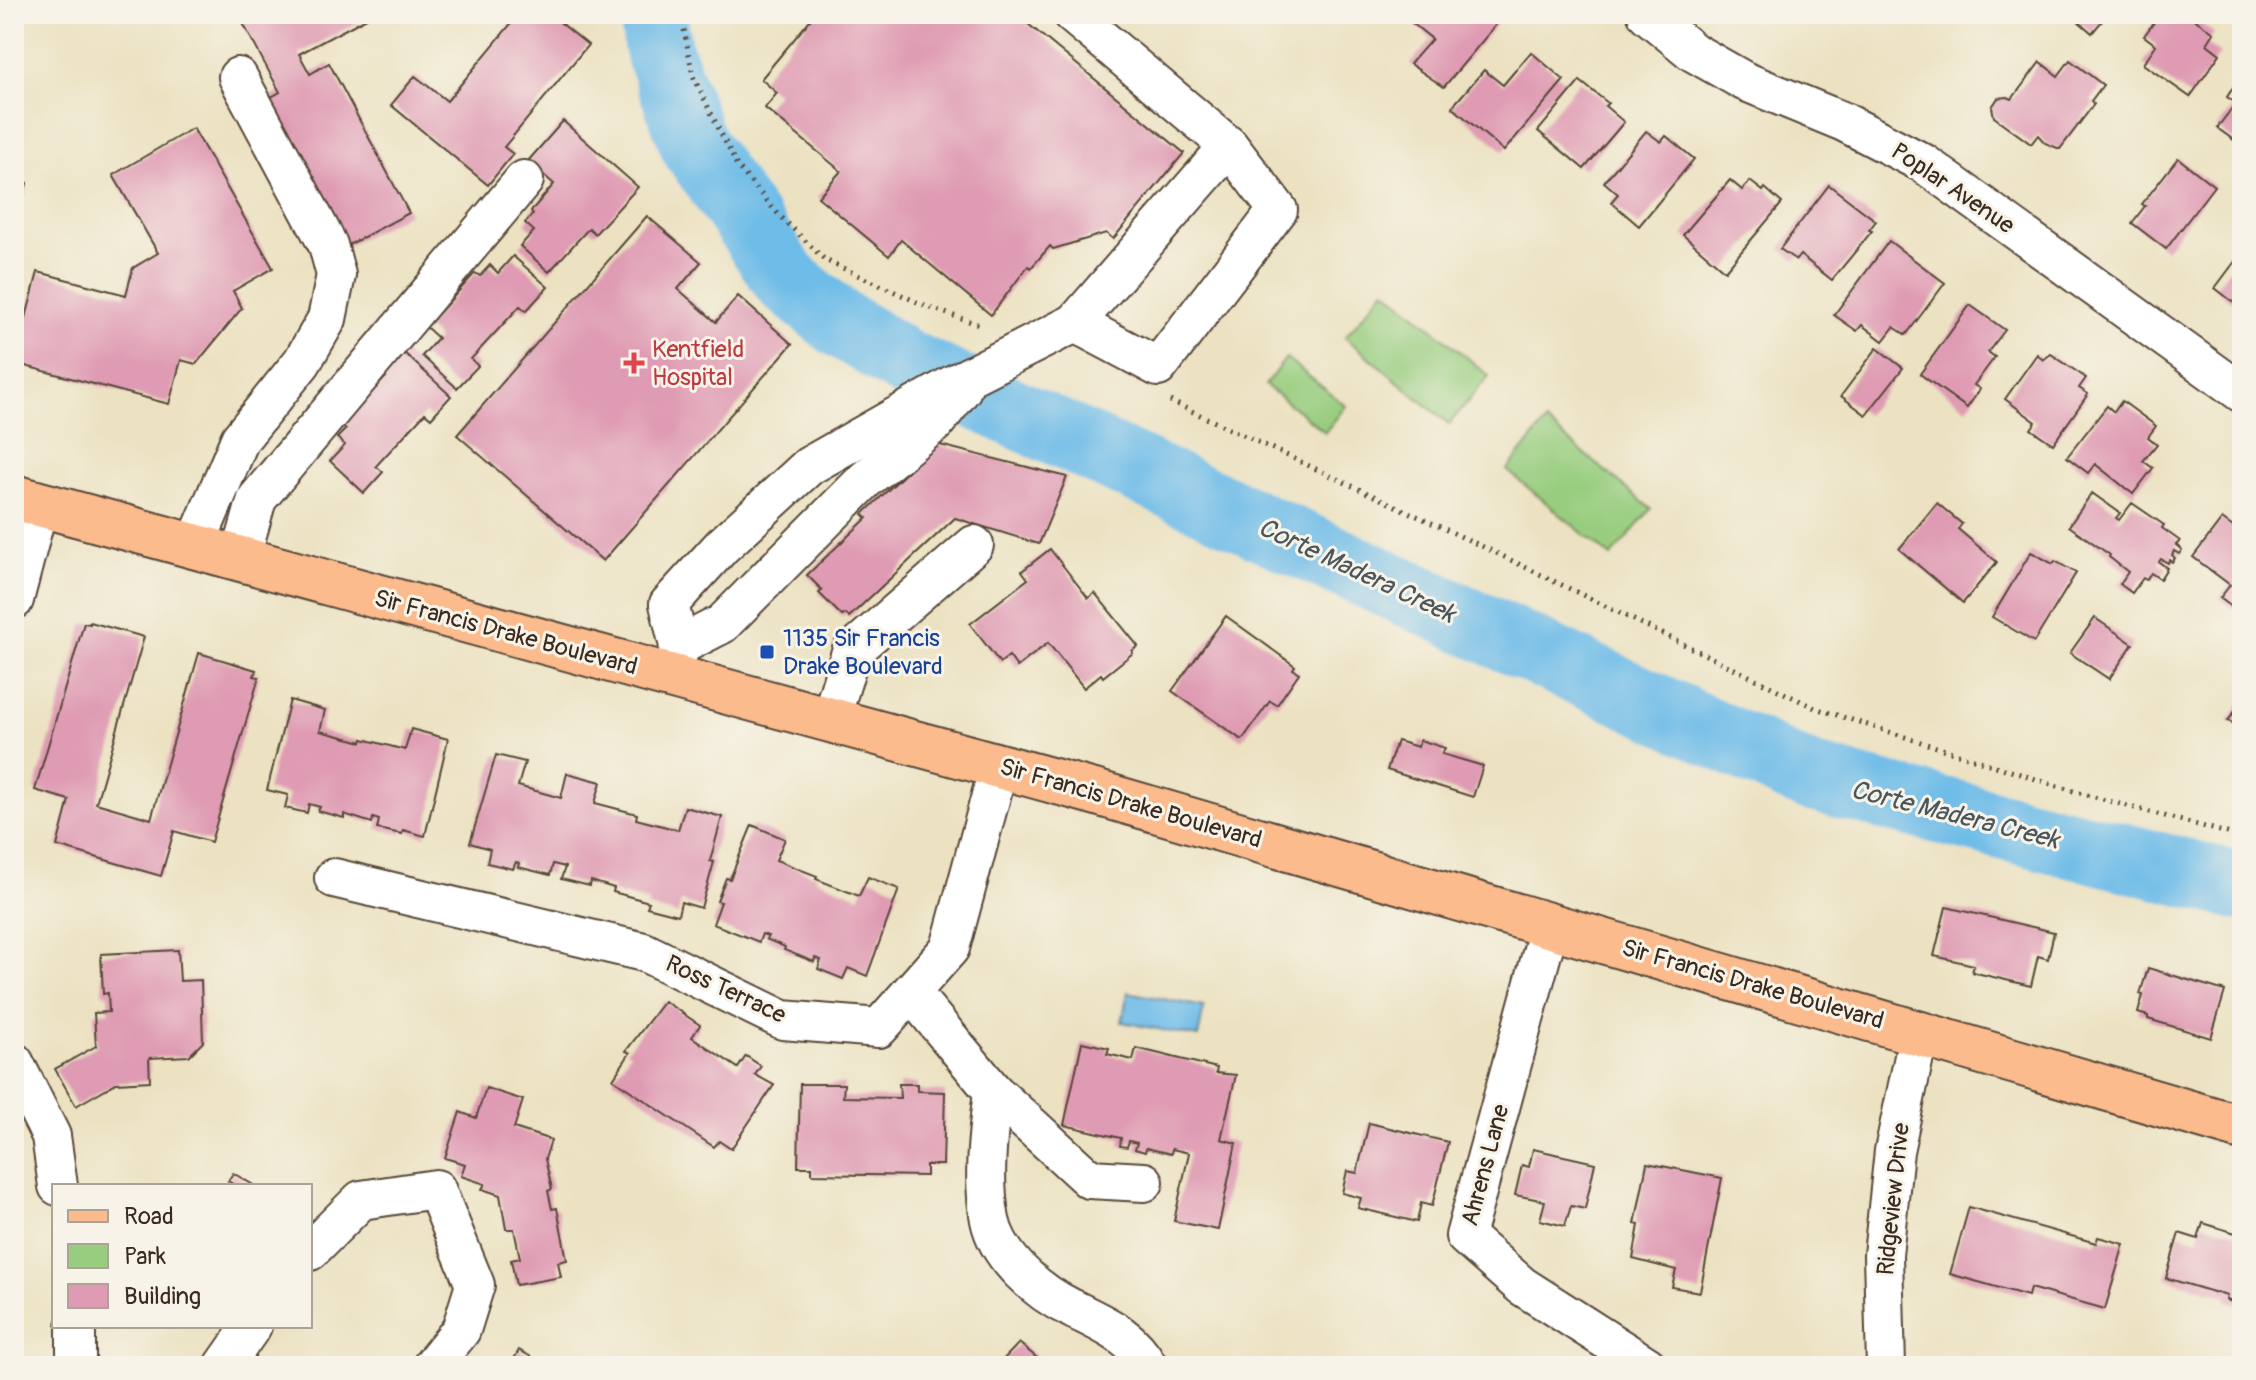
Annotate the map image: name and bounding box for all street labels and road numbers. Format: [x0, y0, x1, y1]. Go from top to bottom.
street label: Poplar Avenue [1886, 137, 2020, 240]
street label: Sir Francis Drake Boulevard [371, 583, 641, 682]
street label: Sir Francis Drake Boulevard [997, 752, 1265, 855]
street label: Sir Francis Drake Boulevard [1619, 933, 1887, 1036]
street label: Ross Terrace [661, 949, 791, 1030]
street label: Ahrens Lane [1455, 1101, 1516, 1229]
street label: Ridgeview Drive [1871, 1121, 1916, 1277]

